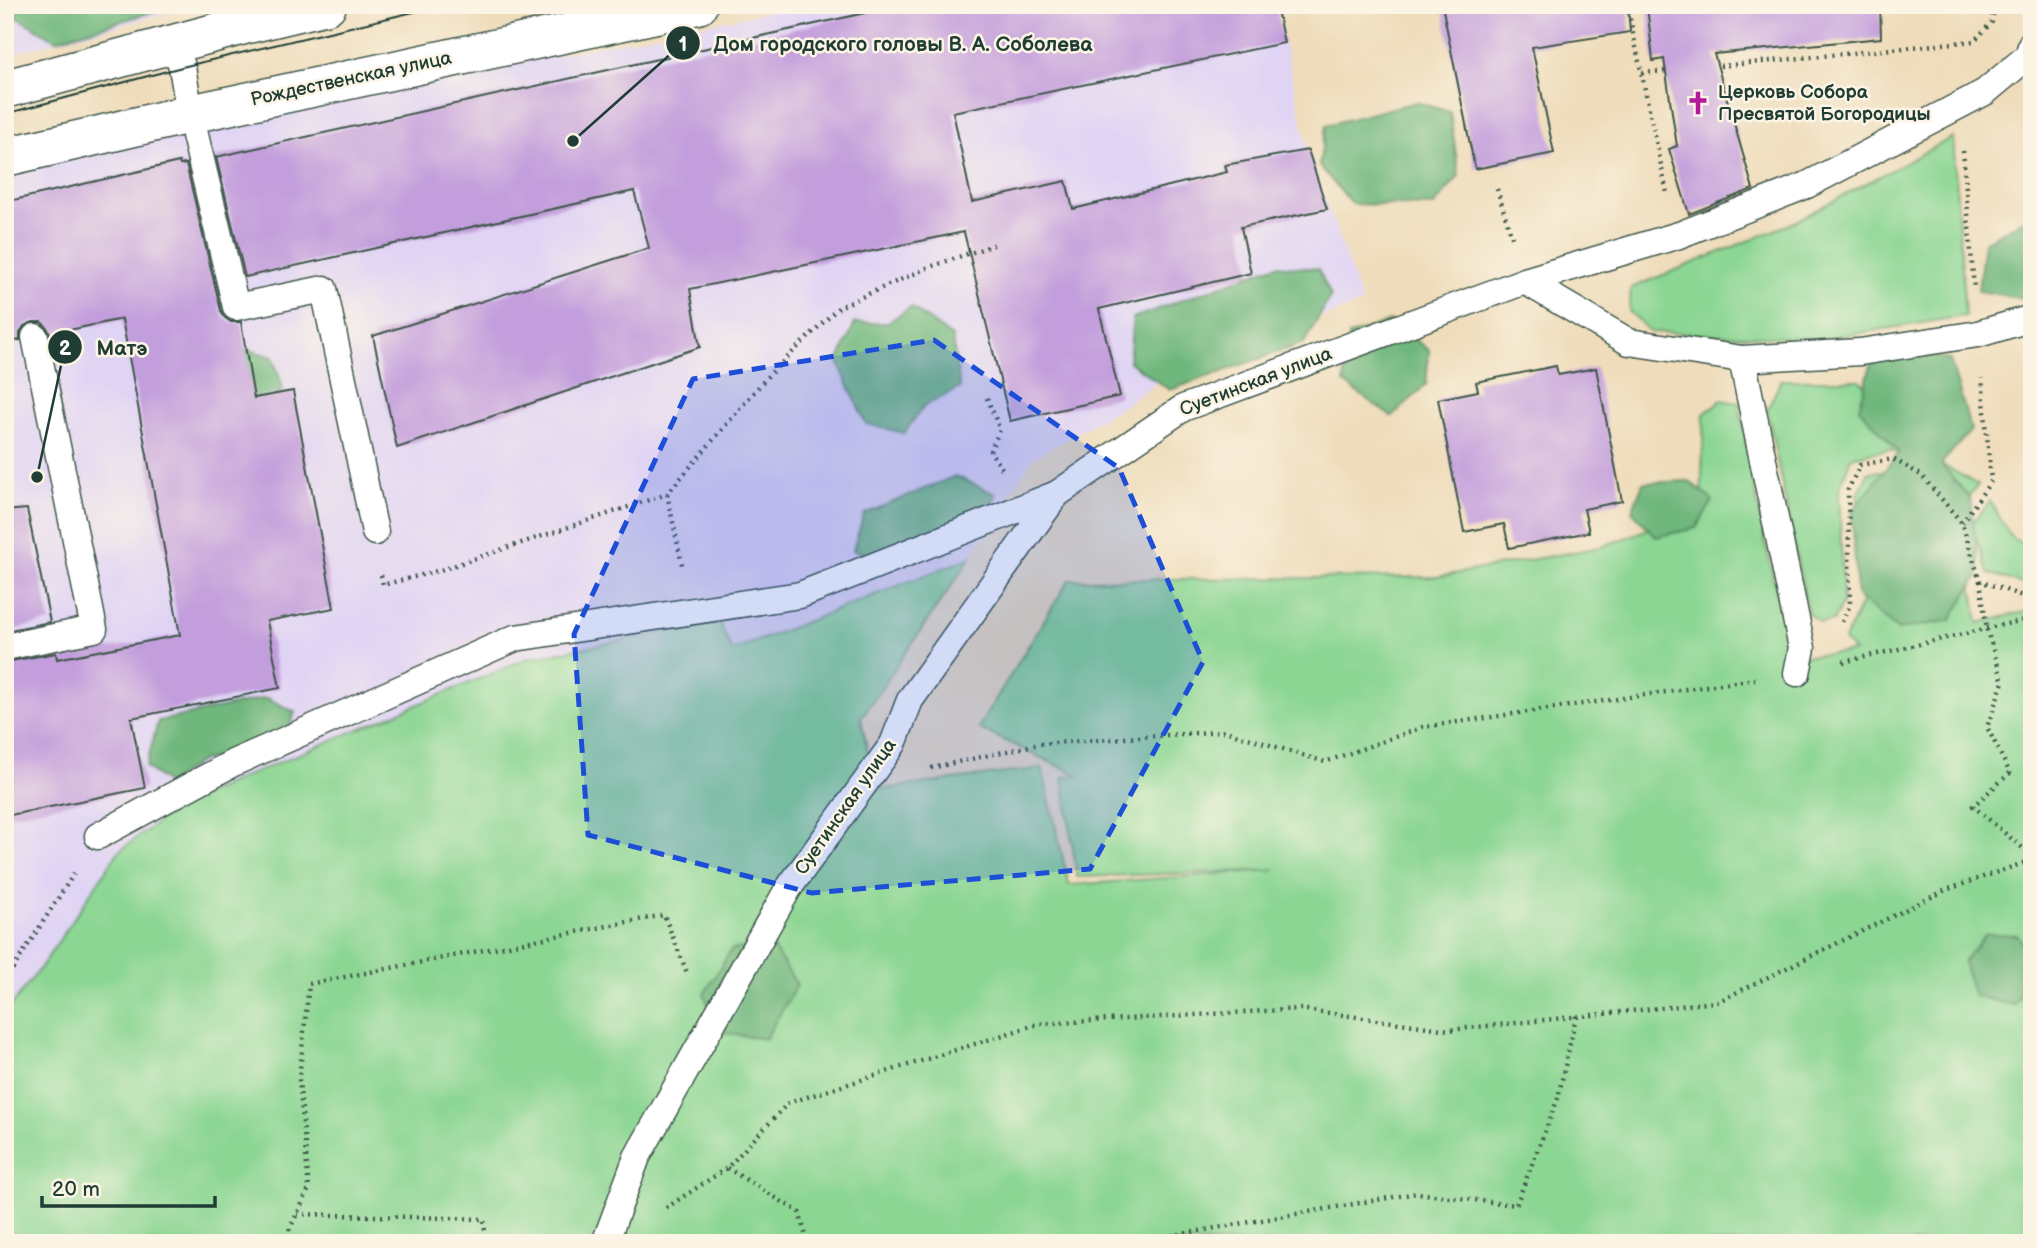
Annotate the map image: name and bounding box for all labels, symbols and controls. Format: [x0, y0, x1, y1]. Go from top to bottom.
callout: Дом городского головы В. А. Соболева [665, 22, 1107, 64]
text: 1 [679, 32, 687, 57]
text: Дом городского головы В. А. Соболева [714, 32, 1093, 57]
street label: Рождественская улица [248, 46, 454, 112]
place label: Церковь Собора Пресвятой Богородицы [1718, 81, 1931, 126]
church icon: Церковь Собора Пресвятой Богородицы [1684, 89, 1712, 117]
callout: Матэ [47, 326, 161, 368]
text: 2 [59, 336, 72, 361]
text: Матэ [97, 336, 147, 361]
street label: Суетинская улица [1177, 342, 1335, 422]
street label: Суетинская улица [790, 734, 902, 880]
scale bar [42, 1164, 215, 1208]
text: 20 m [52, 1177, 100, 1202]

